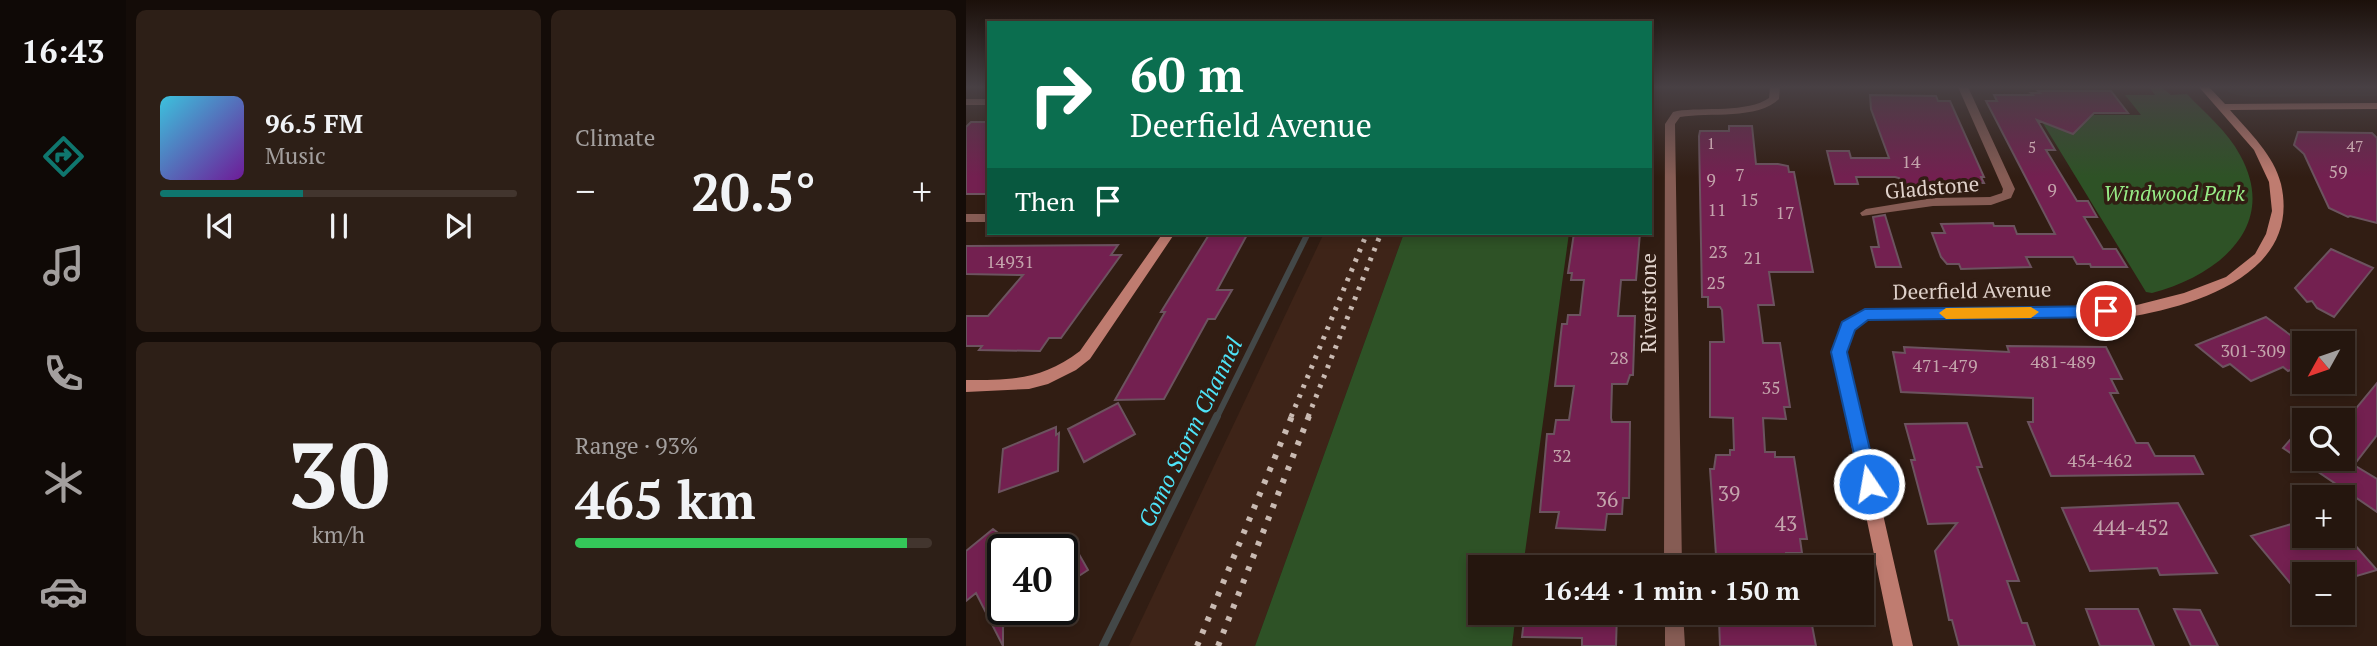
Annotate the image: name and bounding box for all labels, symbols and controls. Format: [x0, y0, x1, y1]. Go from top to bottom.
text: 16:43 [21, 30, 105, 72]
text: 60 m [1130, 41, 1244, 106]
icon: right [1015, 49, 1106, 140]
text: Deerfield Avenue [1130, 104, 1372, 146]
text: 96.5 FM [265, 106, 363, 140]
text: Climate [575, 122, 655, 153]
icon: directions [39, 132, 88, 181]
house number: 1 [1707, 132, 1715, 154]
house number: 47 [2346, 135, 2364, 157]
house number: 5 [2028, 136, 2036, 158]
text: Music [265, 140, 326, 171]
house number: 14 [1901, 149, 1921, 173]
text: 20.5° [691, 157, 816, 226]
house number: 59 [2328, 159, 2348, 183]
house number: 7 [1735, 162, 1745, 186]
text: − [575, 166, 595, 216]
text: + [912, 166, 932, 216]
house number: 9 [1706, 167, 1716, 191]
street label: Gladstone [1884, 169, 1980, 205]
house number: 9 [2047, 177, 2057, 201]
park label: Windwood Park [2103, 179, 2246, 207]
icon: arrive [1089, 182, 1127, 220]
text: Then [1015, 184, 1075, 218]
house number: 15 [1739, 187, 1759, 211]
house number: 11 [1707, 197, 1727, 221]
house number: 17 [1775, 200, 1795, 224]
icon: previous [201, 207, 239, 245]
icon: pause [320, 207, 358, 245]
icon: next [439, 207, 477, 245]
house number: 23 [1708, 239, 1728, 263]
icon: music [39, 241, 88, 290]
house number: 21 [1743, 245, 1763, 269]
house number: 14931 [986, 249, 1034, 273]
street label: Riverstone [1634, 253, 1662, 353]
house number: 25 [1706, 270, 1726, 294]
street label: Deerfield Avenue [1892, 275, 2052, 305]
pin [2076, 281, 2136, 341]
icon: arrive [2087, 292, 2125, 330]
water label: Como Storm Channel [1131, 331, 1250, 532]
north arrow [2292, 331, 2356, 394]
map controls [2292, 331, 2355, 625]
house number: 301-309 [2220, 338, 2286, 362]
house number: 28 [1609, 345, 1629, 369]
icon: phone [39, 349, 88, 398]
house number: 481-489 [2030, 349, 2096, 373]
house number: 471-479 [1912, 353, 1978, 377]
house number: 35 [1761, 375, 1781, 399]
button: search [2292, 408, 2355, 471]
text: 30 [287, 413, 390, 534]
text: Range · 93% [575, 430, 698, 461]
house number: 32 [1552, 443, 1572, 467]
position arrow [1832, 447, 1906, 521]
house number: 454-462 [2067, 448, 2133, 472]
icon: climate [39, 458, 88, 507]
text: 465 km [575, 465, 756, 534]
house number: 39 [1718, 479, 1740, 507]
house number: 36 [1596, 485, 1618, 513]
button: + [2292, 485, 2355, 548]
house number: 43 [1775, 509, 1797, 537]
house number: 444-452 [2093, 513, 2169, 541]
text: km/h [312, 519, 365, 550]
speed limit sign: 40 [987, 534, 1078, 625]
button: − [2292, 562, 2355, 625]
icon: car [39, 567, 88, 616]
text: 16:44 · 1 min · 150 m [1542, 573, 1800, 607]

